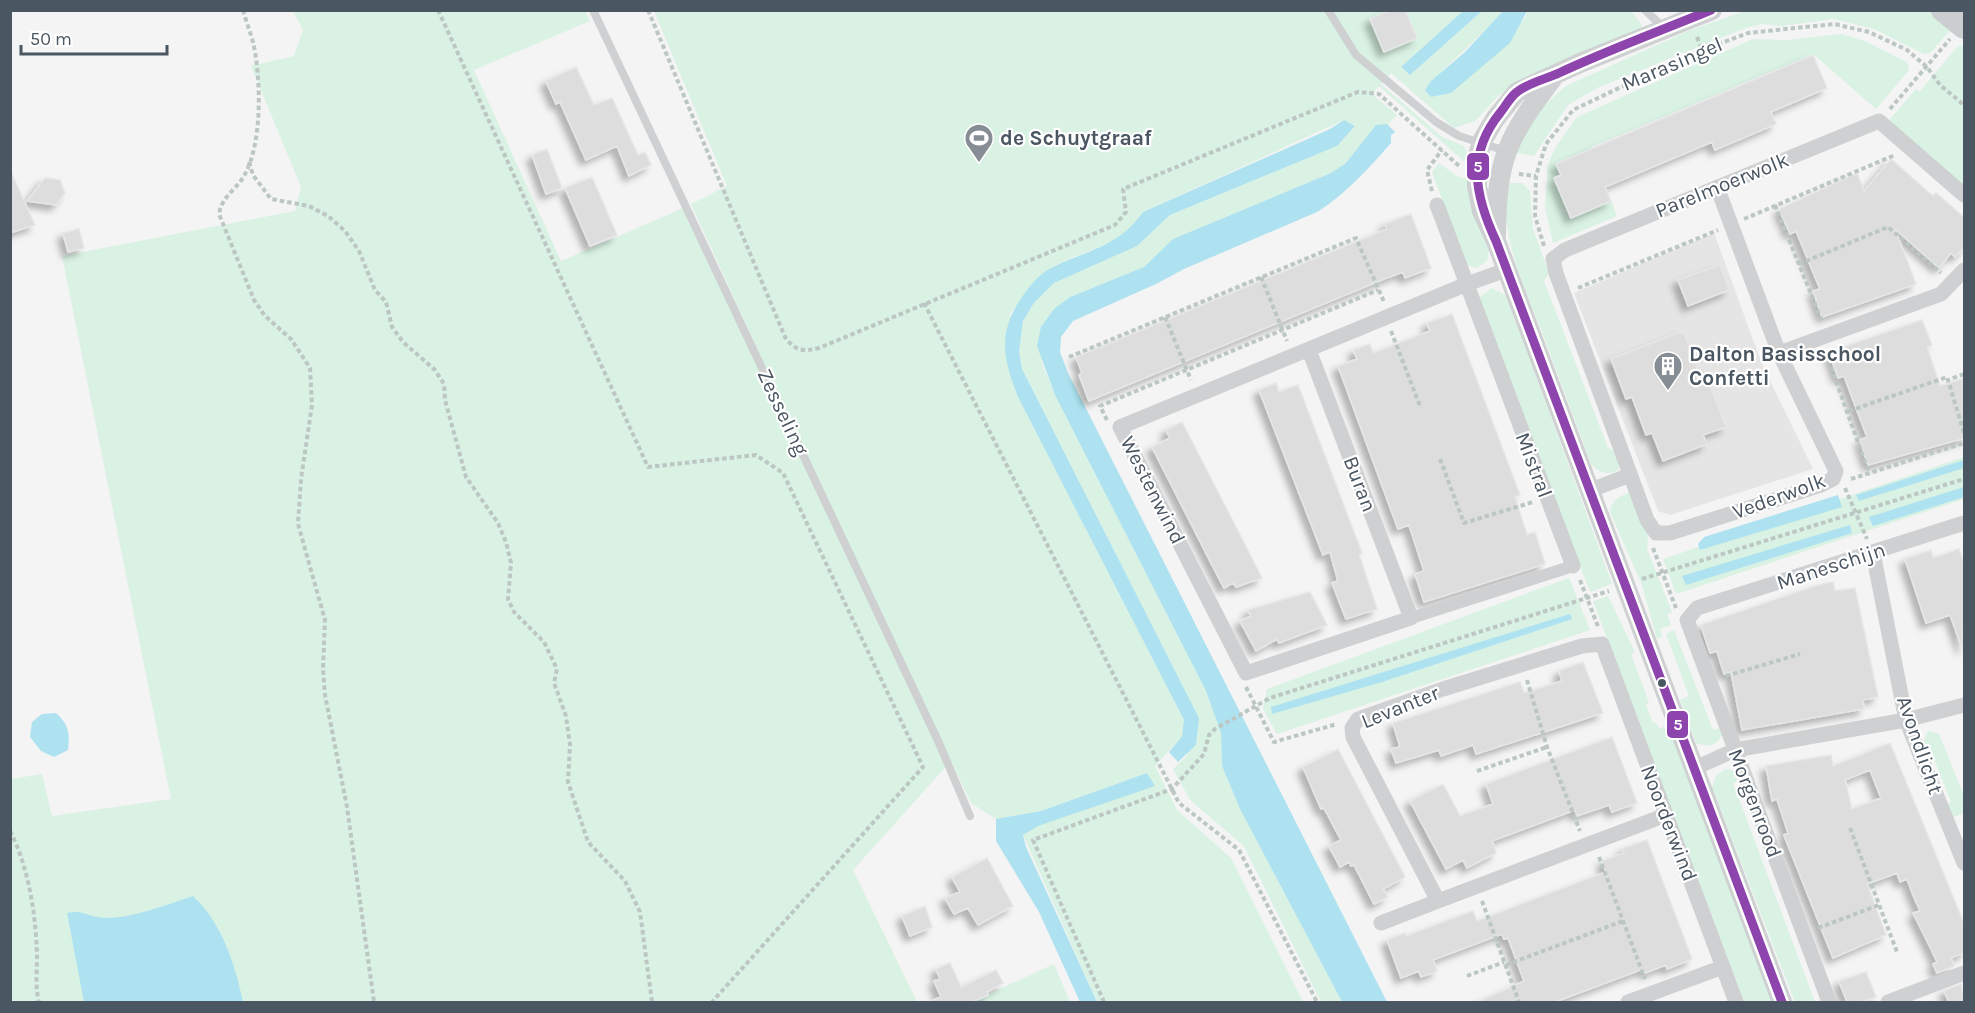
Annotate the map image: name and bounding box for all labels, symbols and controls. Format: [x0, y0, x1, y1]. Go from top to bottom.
scale bar [21, 18, 166, 56]
text: 50 m [30, 28, 72, 50]
street label: Marasingel [1618, 32, 1726, 96]
sports icon: de Schuytgraaf [963, 122, 995, 164]
place label: de Schuytgraaf [1000, 126, 1152, 150]
street label: Parelmoerwolk [1652, 147, 1792, 223]
line badge: 5 [1466, 152, 1490, 181]
text: 5 [1473, 157, 1483, 176]
place label: Dalton Basisschool Confetti [1689, 342, 1881, 390]
building icon: Dalton Basisschool Confetti [1652, 350, 1684, 392]
street label: Zesseling [753, 365, 814, 459]
street label: Mistral [1511, 429, 1557, 501]
street label: Westenwind [1116, 432, 1190, 548]
street label: Buran [1338, 453, 1382, 515]
street label: Vederwolk [1729, 468, 1829, 524]
street label: Maneschijn [1774, 537, 1888, 595]
unlabelled marker [1656, 677, 1668, 689]
street label: Levanter [1358, 680, 1443, 733]
street label: Avondlicht [1892, 693, 1948, 797]
line badge: 5 [1666, 710, 1689, 739]
text: 5 [1673, 715, 1683, 734]
street label: Morgenrood [1723, 745, 1787, 861]
street label: Noorderwind [1636, 762, 1702, 884]

